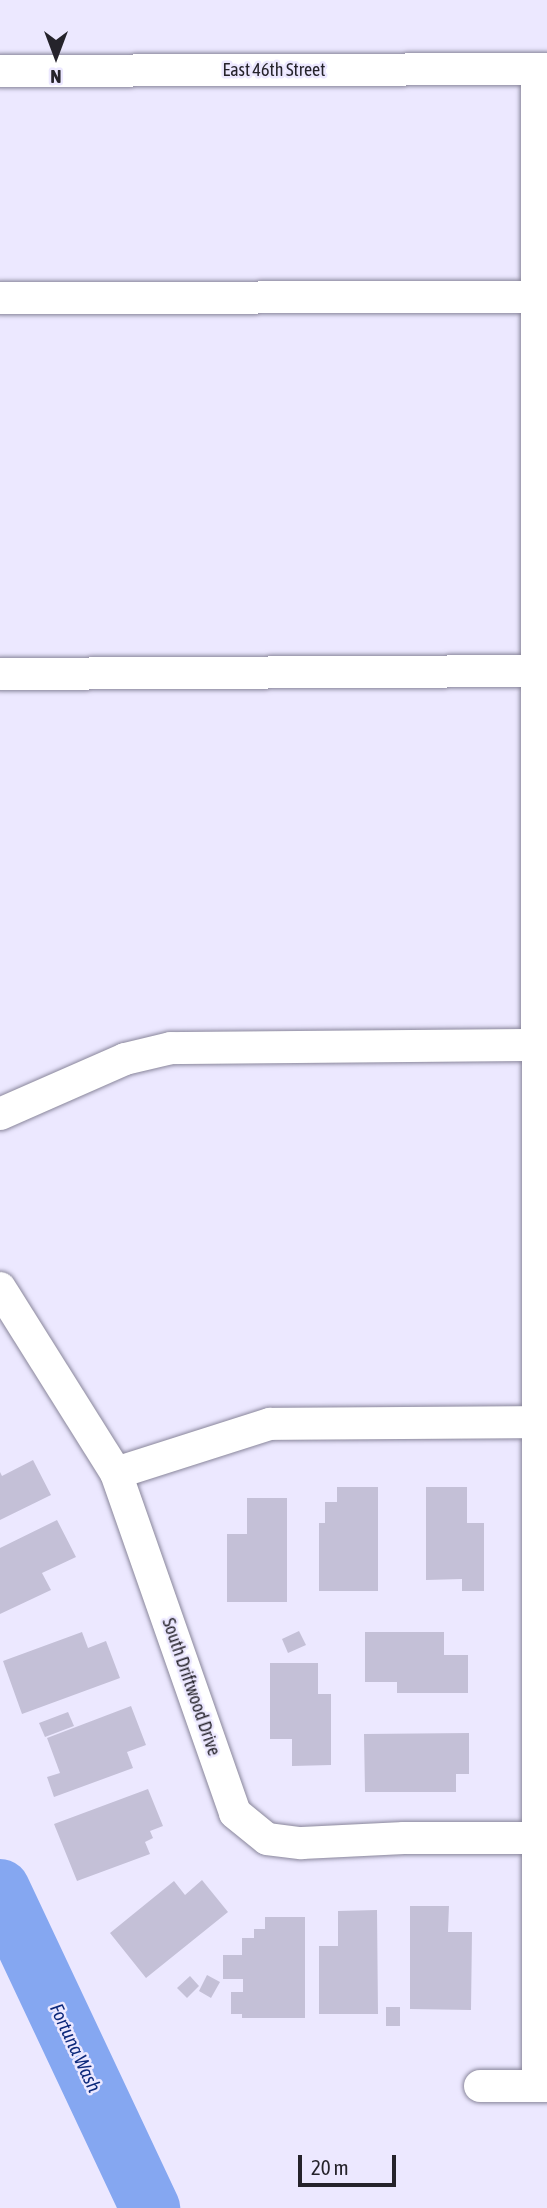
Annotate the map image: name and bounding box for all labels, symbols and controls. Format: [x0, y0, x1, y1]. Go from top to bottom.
north arrow [21, 21, 91, 91]
street label: East 46th Street [223, 59, 325, 81]
text: N [50, 66, 62, 88]
street label: South Driftwood Drive [157, 1615, 225, 1759]
water label: Fortuna Wash [45, 2000, 105, 2096]
scale bar [302, 2142, 400, 2186]
text: 20 m [311, 2155, 349, 2179]

